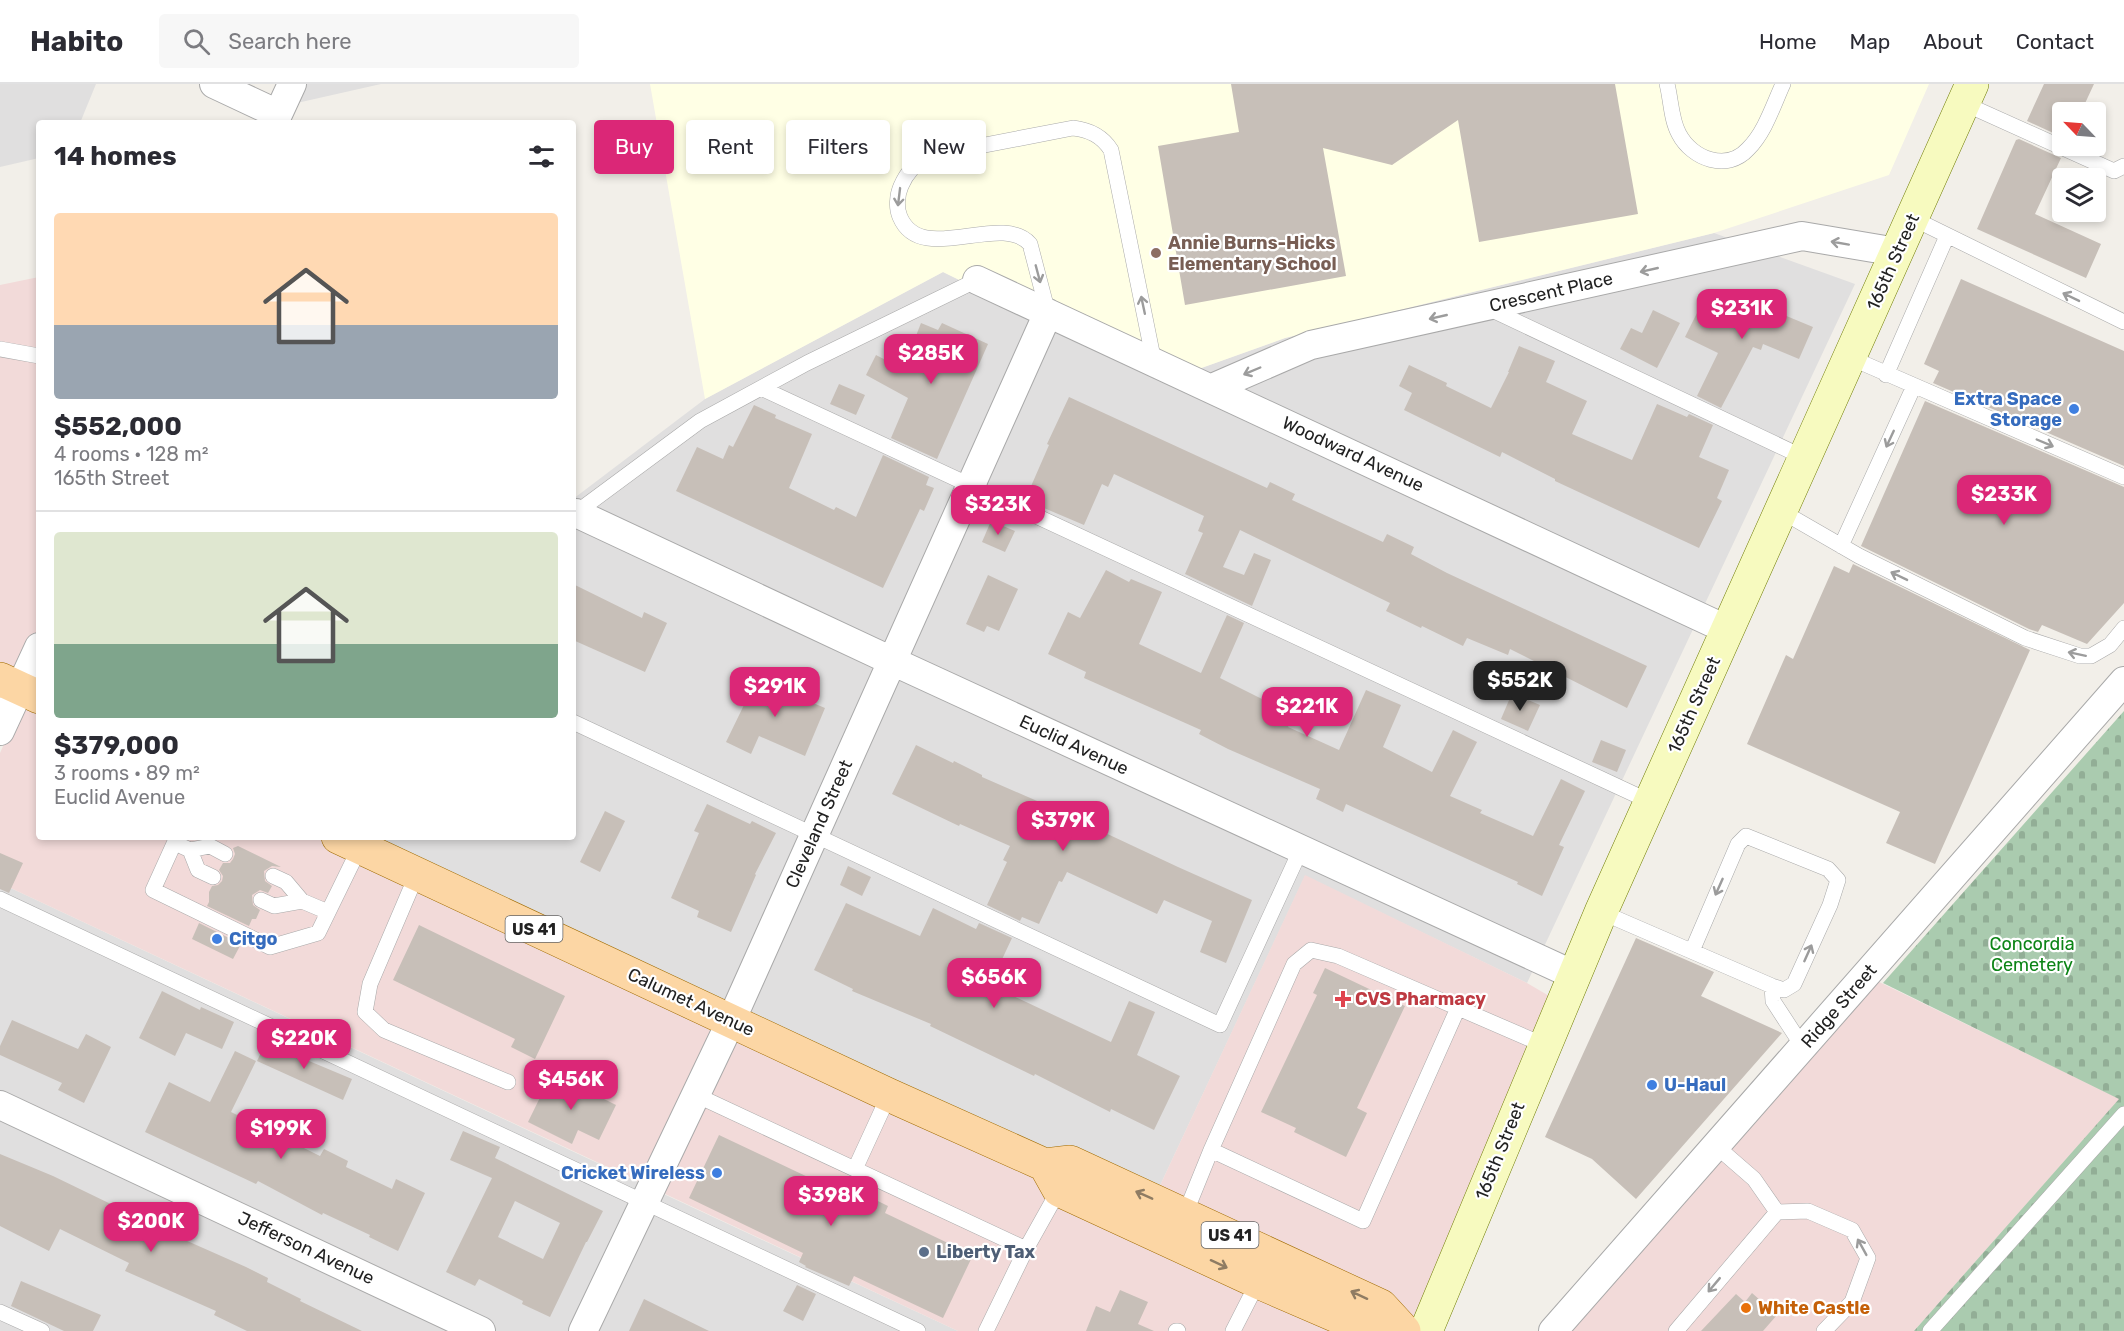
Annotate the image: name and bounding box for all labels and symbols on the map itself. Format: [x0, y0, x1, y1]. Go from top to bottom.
north arrow [2052, 102, 2106, 156]
one-way arrow [893, 186, 904, 206]
street label: 165th Street [1862, 210, 1924, 314]
place label: Annie Burns-Hicks Elementary School [1168, 232, 1337, 275]
one-way arrow [1830, 237, 1850, 248]
marker: Annie Burns-Hicks Elementary School [1149, 246, 1163, 260]
one-way arrow [1032, 265, 1044, 284]
one-way arrow [1640, 265, 1659, 276]
street label: Crescent Place [1487, 267, 1615, 317]
pin: $231K [1700, 289, 1784, 340]
one-way arrow [2063, 290, 2081, 302]
one-way arrow [1137, 296, 1148, 315]
one-way arrow [1429, 312, 1448, 323]
pin: $285K [889, 334, 973, 385]
one-way arrow [1243, 366, 1261, 377]
place label: Extra Space Storage [1954, 388, 2062, 431]
marker: Extra Space Storage [2067, 402, 2081, 416]
street label: Woodward Avenue [1279, 412, 1427, 496]
one-way arrow [1884, 430, 1895, 448]
one-way arrow [2036, 438, 2054, 449]
pin: $233K [1962, 475, 2046, 526]
pin: $323K [956, 485, 1040, 536]
one-way arrow [1891, 570, 1909, 581]
one-way arrow [2068, 648, 2087, 659]
street label: 165th Street [1663, 653, 1725, 757]
pin: $552K [1478, 661, 1562, 712]
pin: $291K [733, 667, 817, 718]
pin: $221K [1265, 687, 1349, 738]
street label: Euclid Avenue [1016, 710, 1132, 780]
street label: Cleveland Street [781, 756, 857, 892]
pin: $379K [1021, 801, 1105, 852]
one-way arrow [1713, 878, 1724, 896]
road number: US 41 [506, 916, 562, 942]
place label: Citgo [229, 928, 278, 950]
marker: Citgo [210, 932, 224, 946]
park label: Concordia Cemetery [1989, 933, 2075, 976]
one-way arrow [1803, 945, 1814, 963]
pin: $656K [952, 958, 1036, 1009]
street label: Ridge Street [1797, 959, 1881, 1053]
street label: Calumet Avenue [624, 963, 758, 1041]
place label: CVS Pharmacy [1355, 988, 1486, 1010]
marker: CVS Pharmacy [1336, 992, 1350, 1006]
pin: $220K [262, 1019, 346, 1070]
pin: $456K [529, 1060, 613, 1111]
place label: U-Haul [1664, 1074, 1726, 1096]
marker: U-Haul [1645, 1078, 1659, 1092]
street label: 165th Street [1470, 1099, 1530, 1203]
pin: $199K [239, 1109, 323, 1160]
place label: Cricket Wireless [561, 1162, 705, 1184]
marker: Cricket Wireless [710, 1166, 724, 1180]
pin: $398K [789, 1176, 873, 1227]
one-way arrow [1135, 1189, 1154, 1200]
pin: $200K [109, 1202, 193, 1253]
street label: Jefferson Avenue [234, 1207, 378, 1289]
road number: US 41 [1202, 1222, 1258, 1248]
one-way arrow [1855, 1239, 1867, 1256]
place label: Liberty Tax [936, 1241, 1036, 1263]
marker: Liberty Tax [917, 1245, 931, 1259]
one-way arrow [1210, 1259, 1228, 1271]
one-way arrow [1707, 1277, 1721, 1292]
one-way arrow [1350, 1289, 1368, 1301]
place label: White Castle [1758, 1297, 1870, 1319]
marker: White Castle [1739, 1301, 1753, 1315]

